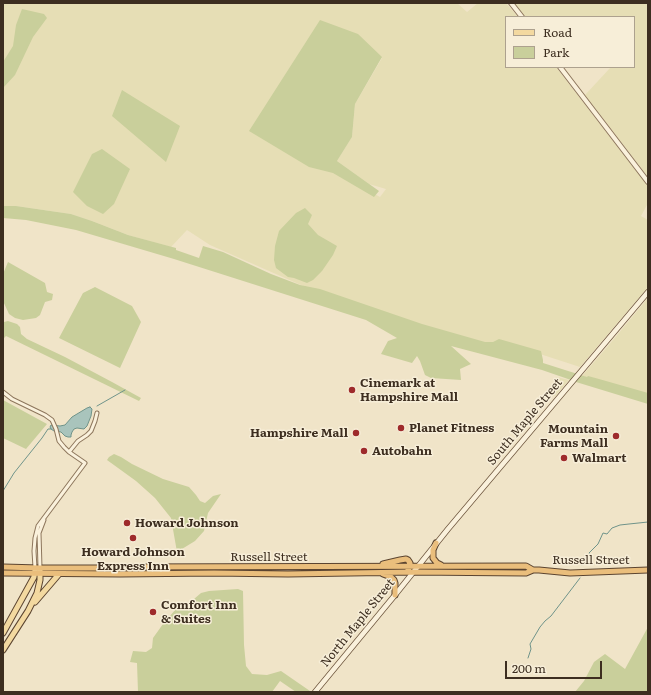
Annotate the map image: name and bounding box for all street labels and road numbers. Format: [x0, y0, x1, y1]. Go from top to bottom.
street label: South Maple Street [485, 376, 565, 468]
street label: Russell Street [230, 550, 308, 564]
street label: Russell Street [552, 553, 630, 567]
street label: North Maple Street [318, 576, 398, 670]

